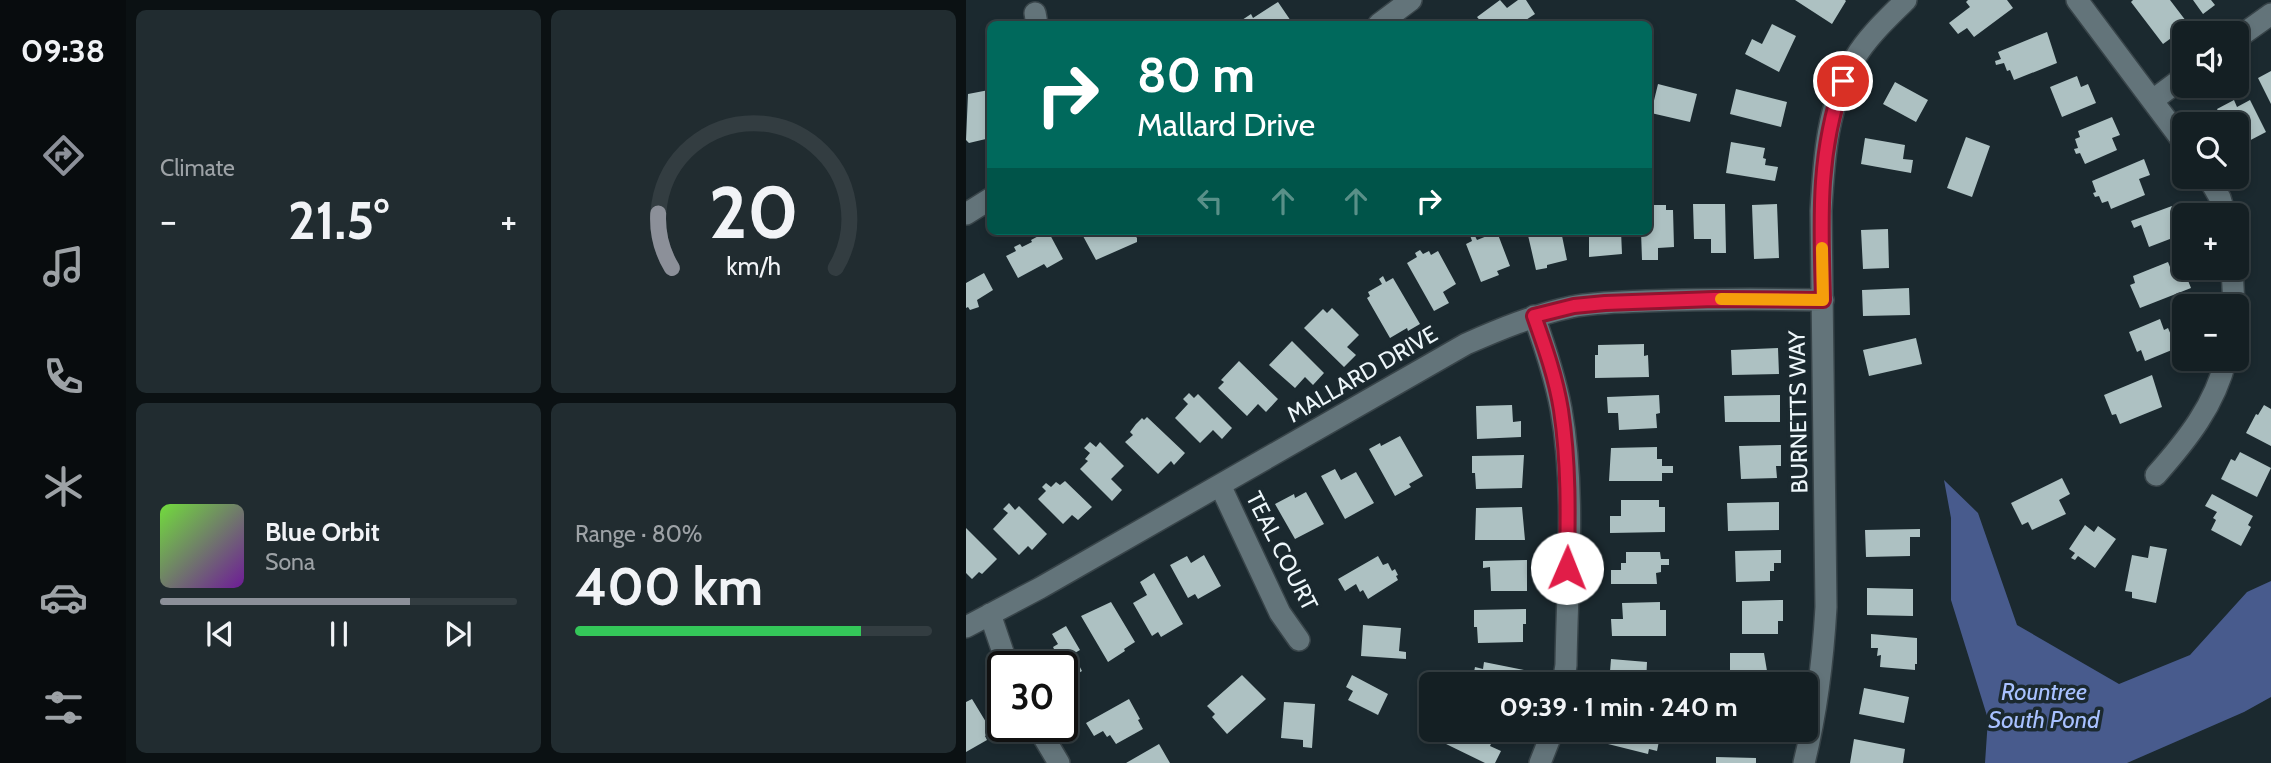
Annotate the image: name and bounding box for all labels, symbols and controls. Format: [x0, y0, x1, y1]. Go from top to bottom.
map controls [2172, 21, 2249, 371]
button: sound [2172, 21, 2249, 98]
text: 09:38 [21, 31, 105, 70]
text: 80 m [1137, 45, 1255, 104]
icon: right [1022, 49, 1113, 140]
pin [1813, 51, 1873, 111]
icon: arrive [1824, 62, 1862, 100]
text: Mallard Drive [1137, 105, 1315, 144]
button: search [2172, 112, 2249, 189]
icon: directions [39, 131, 88, 180]
text: Climate [160, 154, 235, 182]
text: 20 [709, 168, 798, 256]
icon: left [1191, 182, 1229, 220]
icon: ahead [1264, 182, 1302, 220]
icon: ahead [1337, 182, 1375, 220]
icon: right [1410, 182, 1448, 220]
text: 21.5° [288, 189, 389, 252]
text: − [160, 197, 177, 244]
text: + [500, 197, 517, 244]
button: + [2172, 203, 2249, 280]
icon: music [39, 242, 88, 291]
text: km/h [726, 250, 781, 280]
button: − [2172, 294, 2249, 371]
street label: MALLARD DRIVE [1282, 320, 1442, 428]
street label: BURNETTS WAY [1783, 329, 1813, 494]
icon: phone [39, 352, 88, 401]
icon: climate [39, 462, 88, 511]
street label: TEAL COURT [1240, 487, 1324, 615]
text: Blue Orbit [265, 516, 380, 548]
text: Range · 80% [575, 520, 702, 548]
position arrow [1530, 531, 1604, 605]
text: Sona [265, 548, 315, 576]
text: 400 km [575, 555, 763, 618]
icon: car [39, 573, 88, 622]
icon: previous [201, 615, 239, 653]
icon: pause [320, 615, 358, 653]
icon: next [439, 615, 477, 653]
speed limit sign: 30 [987, 651, 1078, 742]
water label: Rountree South Pond [1988, 677, 2100, 734]
icon: filters [39, 683, 88, 732]
text: 09:39 · 1 min · 240 m [1499, 691, 1738, 723]

